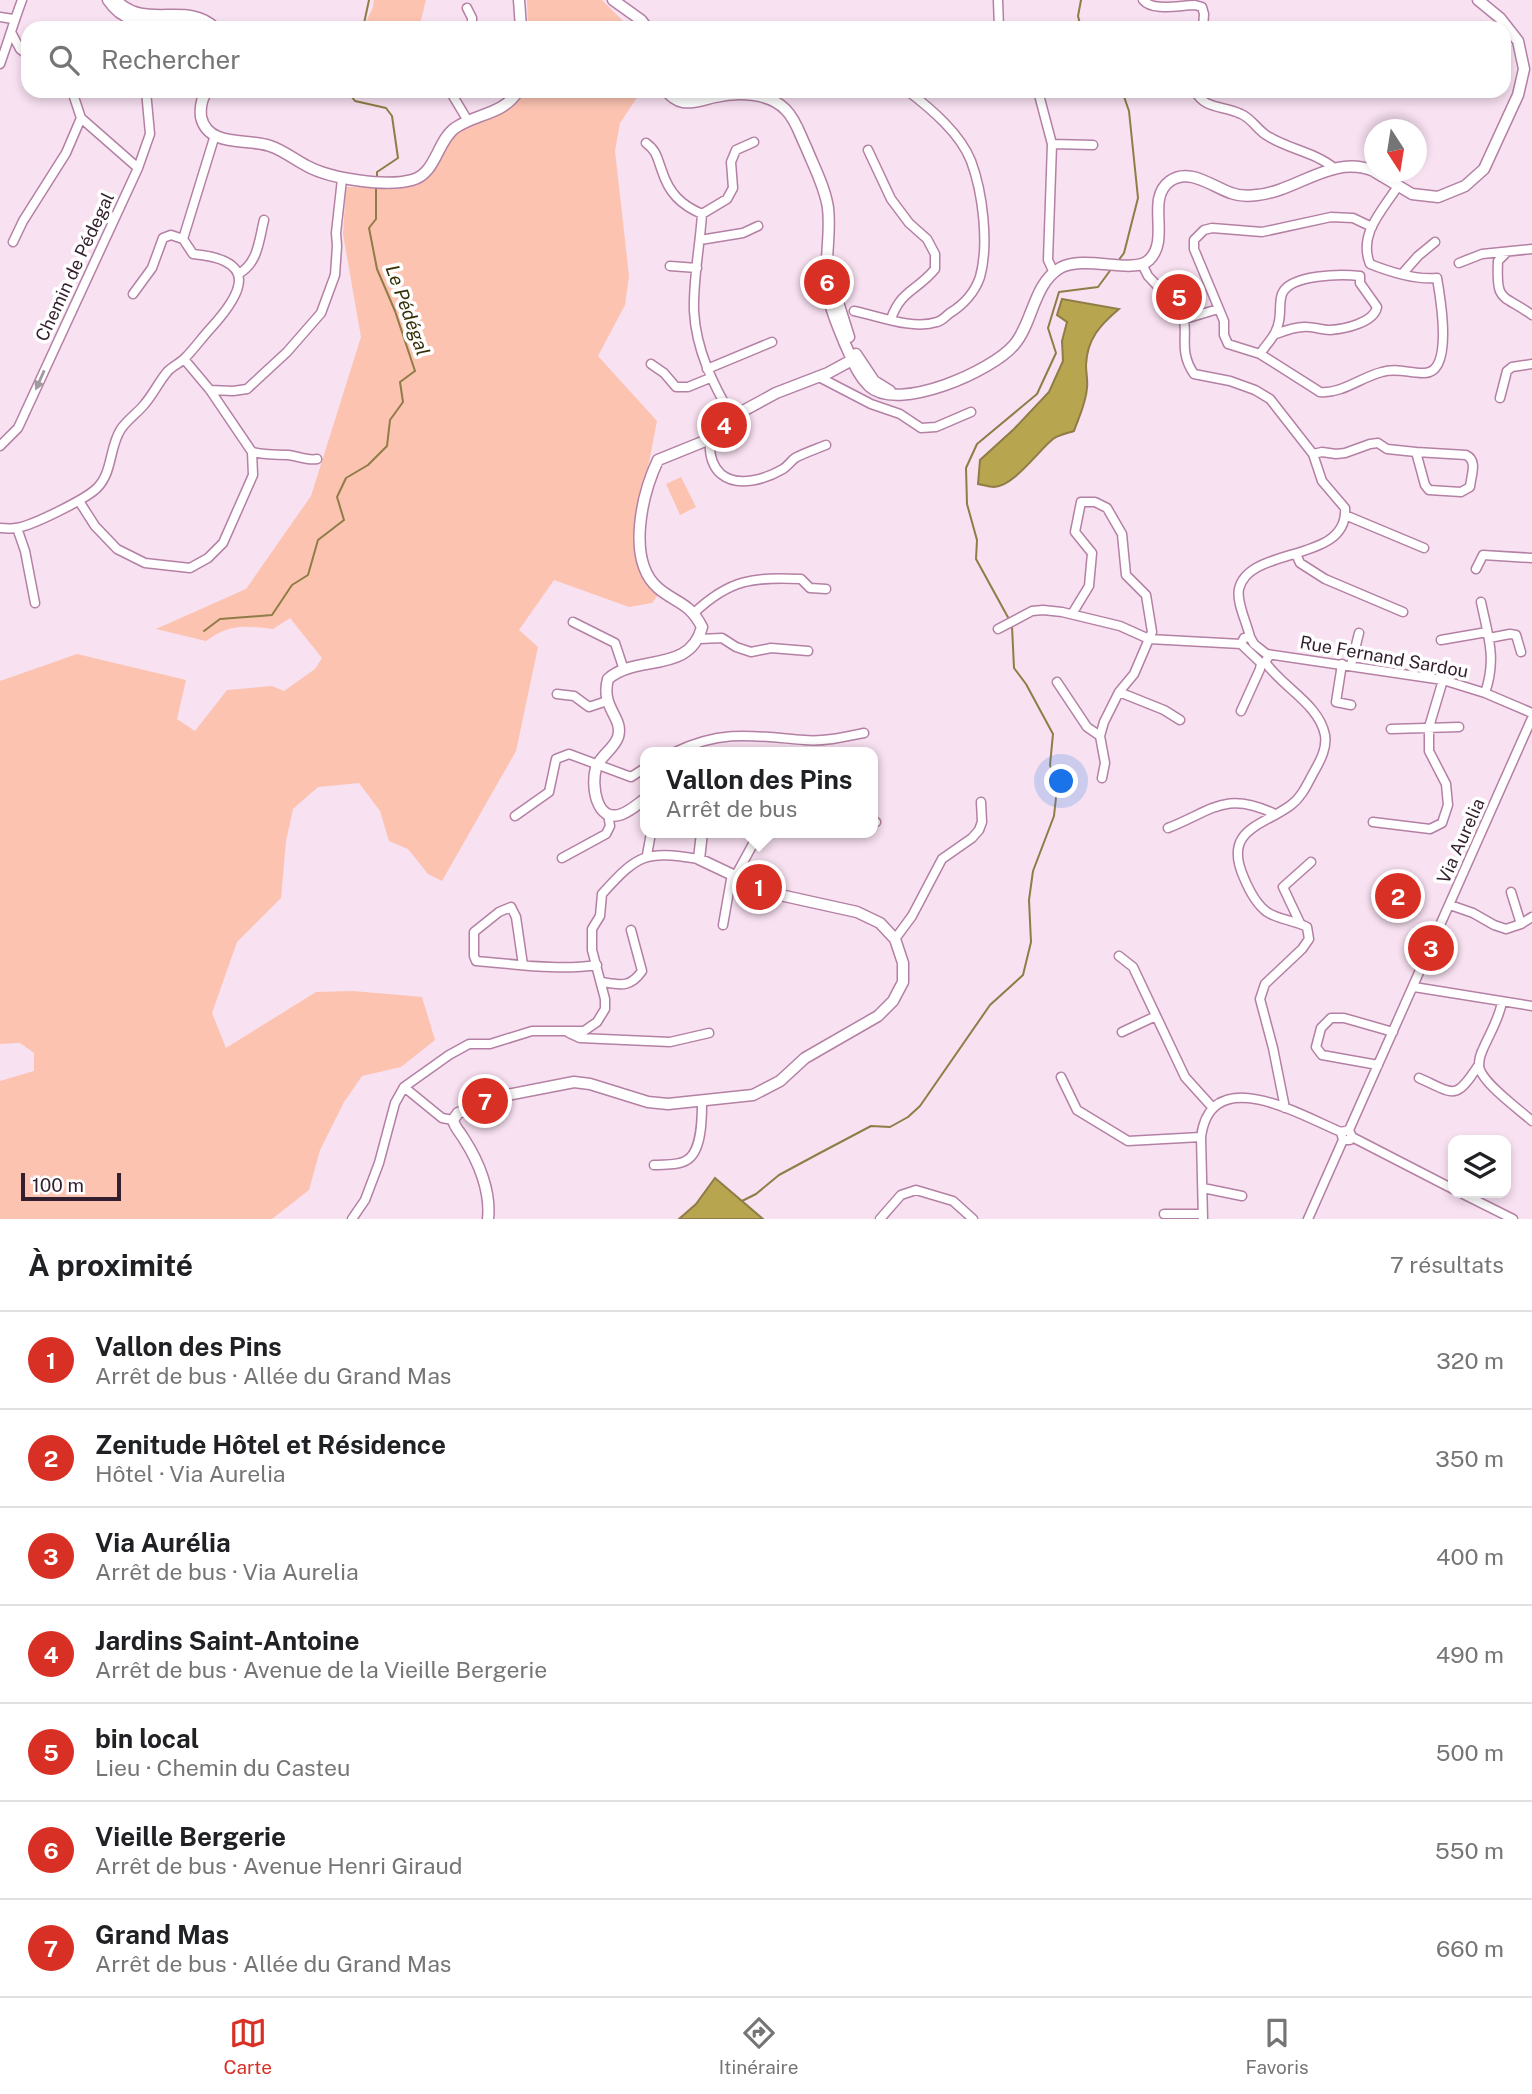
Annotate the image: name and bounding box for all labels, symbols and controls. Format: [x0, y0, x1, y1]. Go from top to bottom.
search box [21, 21, 1511, 98]
icon: search [45, 41, 83, 79]
text: Rechercher [101, 44, 240, 75]
north arrow [1364, 119, 1427, 182]
street label: Chemin de Pédegal [31, 189, 118, 344]
pin: 6 [804, 256, 850, 308]
water label: Le Pédégal [381, 262, 435, 358]
pin: 5 [1156, 271, 1202, 323]
one-way arrow [34, 370, 46, 390]
pin: 4 [701, 399, 747, 451]
street label: Rue Fernand Sardou [1298, 631, 1470, 682]
popup [640, 747, 878, 838]
text: Vallon des Pins [666, 764, 852, 795]
your location [1044, 764, 1078, 798]
text: Arrêt de bus [666, 795, 797, 822]
street label: Via Aurelia [1432, 795, 1489, 887]
pin: 1 [736, 861, 782, 913]
pin: 2 [1375, 870, 1421, 922]
pin: 3 [1408, 922, 1454, 974]
pin: 7 [462, 1075, 508, 1127]
map controls [1448, 1135, 1511, 1198]
button: layers [1448, 1135, 1511, 1198]
scale bar [21, 1170, 121, 1202]
text: 100 m [32, 1174, 84, 1196]
text: À proximité [28, 1247, 193, 1283]
text: 7 résultats [1390, 1251, 1504, 1278]
text: Vallon des Pins [95, 1331, 282, 1362]
text: 1 [46, 1347, 56, 1374]
text: 320 m [1436, 1347, 1504, 1374]
text: Arrêt de bus · Allée du Grand Mas [95, 1362, 451, 1389]
text: Zenitude Hôtel et Résidence [95, 1429, 446, 1460]
text: 2 [44, 1445, 58, 1472]
text: 350 m [1435, 1445, 1504, 1472]
text: Hôtel · Via Aurelia [95, 1460, 286, 1487]
text: Via Aurélia [95, 1527, 231, 1558]
text: 3 [43, 1543, 59, 1570]
text: 400 m [1436, 1543, 1504, 1570]
text: Arrêt de bus · Via Aurelia [95, 1558, 359, 1585]
text: Jardins Saint-Antoine [95, 1625, 359, 1656]
text: 4 [43, 1641, 59, 1668]
text: 490 m [1436, 1641, 1504, 1668]
text: Arrêt de bus · Avenue de la Vieille Bergerie [95, 1656, 547, 1683]
text: bin local [95, 1723, 199, 1754]
text: 5 [43, 1739, 59, 1766]
text: 500 m [1436, 1739, 1504, 1766]
text: Lieu · Chemin du Casteu [95, 1754, 350, 1781]
text: Vieille Bergerie [95, 1821, 286, 1852]
text: 6 [43, 1837, 59, 1864]
text: 550 m [1435, 1837, 1504, 1864]
text: Arrêt de bus · Avenue Henri Giraud [95, 1852, 462, 1879]
text: Grand Mas [95, 1919, 229, 1950]
text: 7 [44, 1935, 58, 1962]
text: 660 m [1436, 1935, 1504, 1962]
text: Arrêt de bus · Allée du Grand Mas [95, 1950, 451, 1977]
tab: Carte [223, 2014, 272, 2078]
tab: Itinéraire [719, 2014, 799, 2078]
tab: Favoris [1245, 2014, 1309, 2078]

